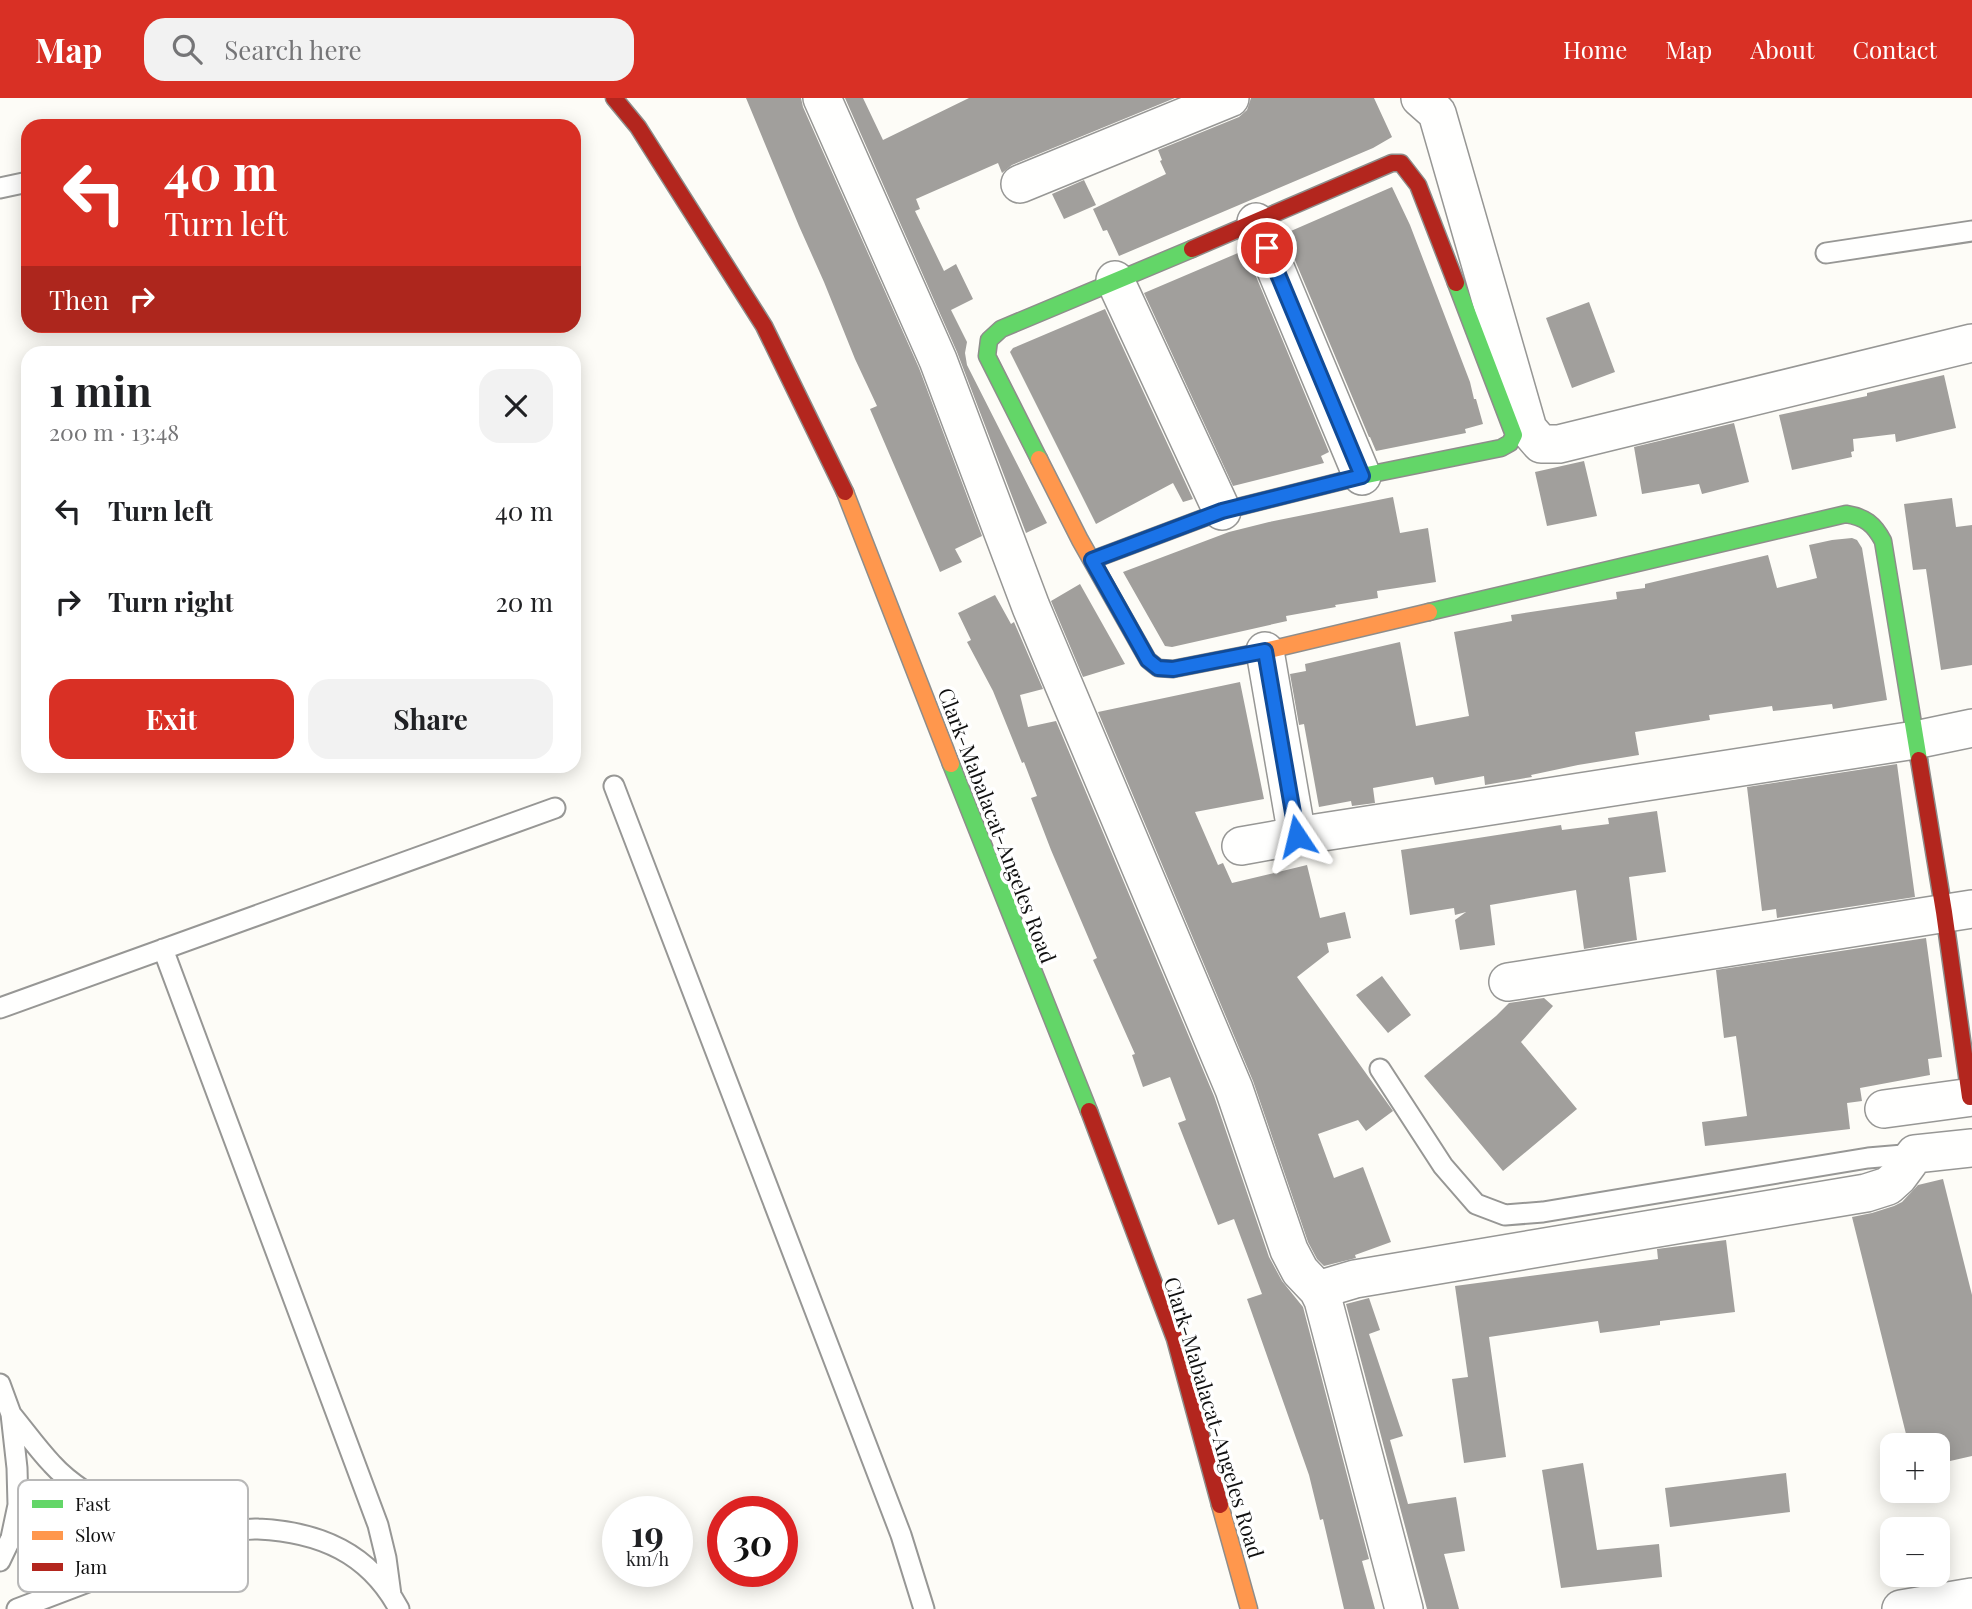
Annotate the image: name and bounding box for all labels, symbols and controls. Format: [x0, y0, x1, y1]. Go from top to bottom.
search box [144, 18, 634, 81]
text: Map [35, 27, 102, 71]
icon: search [168, 30, 206, 68]
text: Search here [224, 32, 362, 67]
text: Home [1563, 33, 1627, 65]
text: Map [1665, 33, 1712, 65]
text: About [1750, 33, 1814, 65]
text: Contact [1852, 33, 1937, 65]
text: 40 m [164, 138, 277, 203]
icon: left [49, 147, 140, 238]
text: Turn left [164, 201, 288, 244]
pin [1237, 218, 1297, 278]
icon: arrive [1248, 229, 1286, 267]
icon: right [123, 280, 161, 318]
text: Then [49, 282, 109, 317]
text: 1 min [49, 362, 152, 418]
button: close [479, 369, 553, 443]
text: 200 m · 13:48 [49, 416, 179, 447]
icon: left [49, 492, 87, 530]
text: Turn left [108, 493, 213, 528]
text: 40 m [495, 493, 553, 528]
icon: right [49, 583, 87, 621]
text: Turn right [108, 584, 234, 619]
text: 20 m [495, 584, 553, 619]
button: Exit [49, 679, 294, 759]
button: Share [308, 679, 553, 759]
street label: Clark-Mabalacat-Angeles Road [932, 683, 1064, 967]
position arrow [1260, 799, 1334, 873]
street label: Clark-Mabalacat-Angeles Road [1159, 1273, 1271, 1561]
map controls [1880, 1433, 1950, 1587]
button: + [1880, 1433, 1950, 1503]
legend [18, 1480, 248, 1592]
text: Fast [75, 1490, 111, 1516]
speed limit sign: 30 [707, 1496, 798, 1587]
text: 19 [631, 1509, 664, 1556]
button: − [1880, 1517, 1950, 1587]
text: Slow [75, 1521, 116, 1547]
text: km/h [626, 1547, 669, 1571]
text: Jam [74, 1553, 107, 1579]

